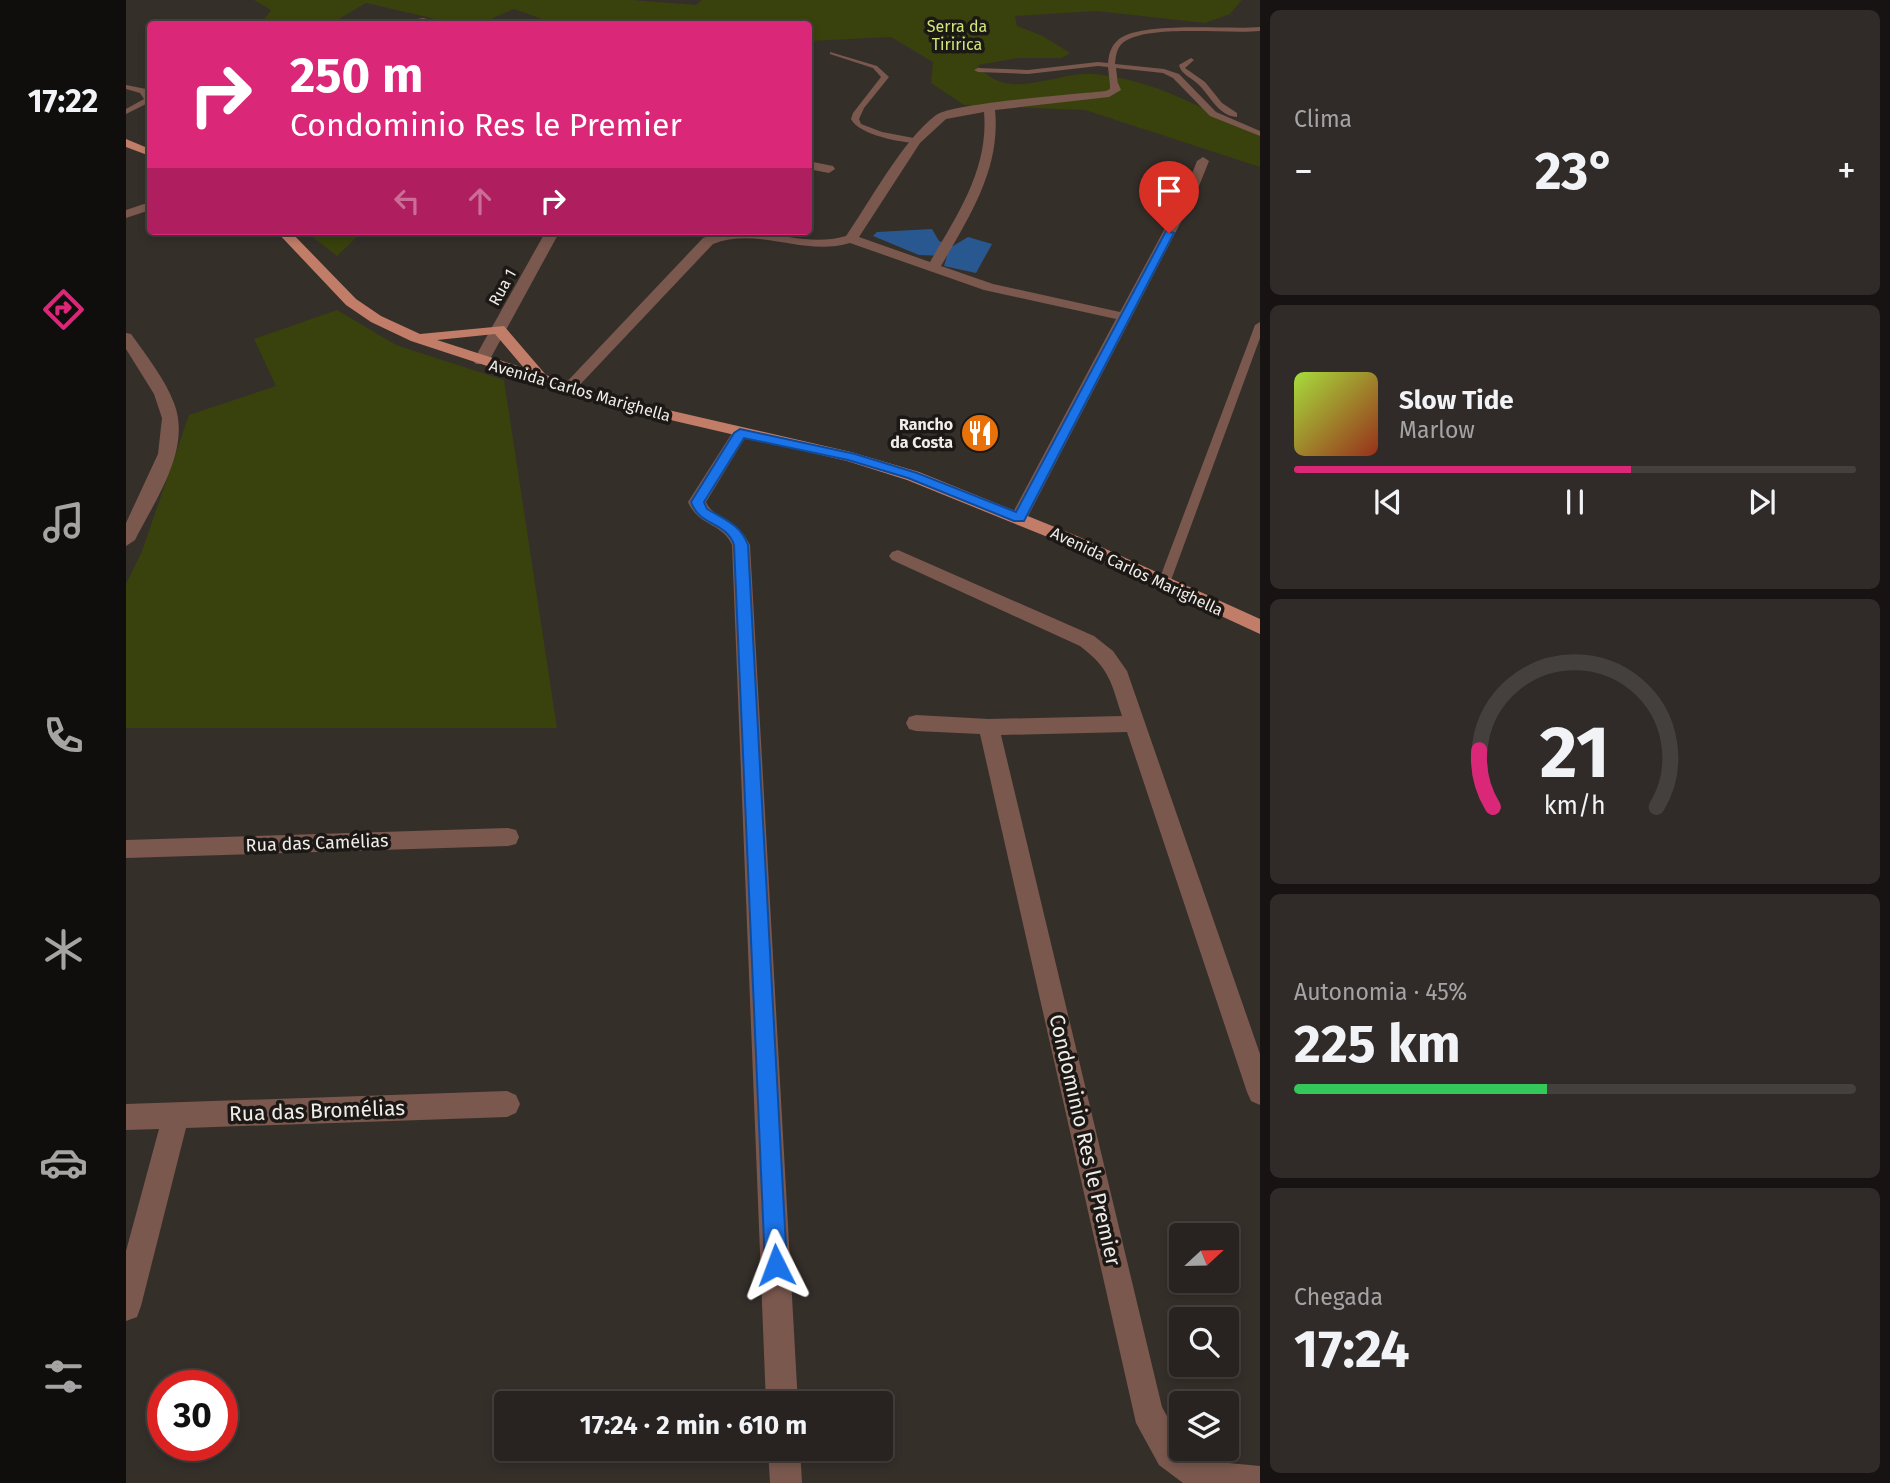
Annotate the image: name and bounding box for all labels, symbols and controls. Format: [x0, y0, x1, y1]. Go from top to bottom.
park label: Serra da Tiririca [927, 17, 987, 54]
text: 250 m [290, 46, 423, 105]
icon: right [175, 49, 266, 140]
text: 17:22 [28, 82, 98, 120]
text: Clima [1294, 105, 1352, 133]
text: Condominio Res le Premier [290, 106, 682, 144]
text: 23° [1535, 140, 1615, 203]
text: − [1294, 148, 1313, 194]
text: + [1837, 148, 1856, 194]
pin [1139, 161, 1199, 233]
icon: arrive [1150, 172, 1188, 210]
icon: left [388, 182, 426, 220]
icon: ahead [461, 182, 499, 220]
icon: right [534, 182, 572, 220]
street label: Rua 1 [485, 266, 520, 309]
icon: directions [39, 285, 88, 334]
street label: Avenida Carlos Marighella [487, 355, 673, 425]
text: Slow Tide [1399, 385, 1514, 416]
restaurant icon: Rancho da Costa [959, 412, 1001, 454]
place label: Rancho da Costa [890, 415, 953, 452]
text: Marlow [1399, 416, 1475, 444]
icon: previous [1369, 483, 1407, 521]
icon: pause [1556, 483, 1594, 521]
icon: next [1743, 483, 1781, 521]
icon: music [39, 498, 88, 547]
street label: Avenida Carlos Marighella [1048, 523, 1226, 620]
text: 21 [1540, 710, 1610, 797]
icon: phone [39, 711, 88, 760]
text: km/h [1544, 791, 1606, 821]
street label: Rua das Camélias [245, 830, 389, 856]
icon: climate [39, 925, 88, 974]
text: Autonomia · 45% [1294, 978, 1467, 1006]
street label: Condominio Res le Premier [1043, 1012, 1127, 1268]
text: 225 km [1294, 1013, 1461, 1076]
street label: Rua das Bromélias [229, 1095, 406, 1127]
icon: car [39, 1138, 88, 1187]
north arrow [1169, 1223, 1239, 1293]
map controls [1169, 1223, 1239, 1461]
position arrow [739, 1228, 813, 1302]
text: Chegada [1294, 1283, 1383, 1311]
button: search [1169, 1307, 1239, 1377]
text: 17:24 [1294, 1318, 1410, 1381]
icon: filters [39, 1352, 88, 1401]
speed limit sign: 30 [147, 1370, 238, 1461]
button: layers [1169, 1391, 1239, 1461]
text: 17:24 · 2 min · 610 m [580, 1410, 807, 1441]

